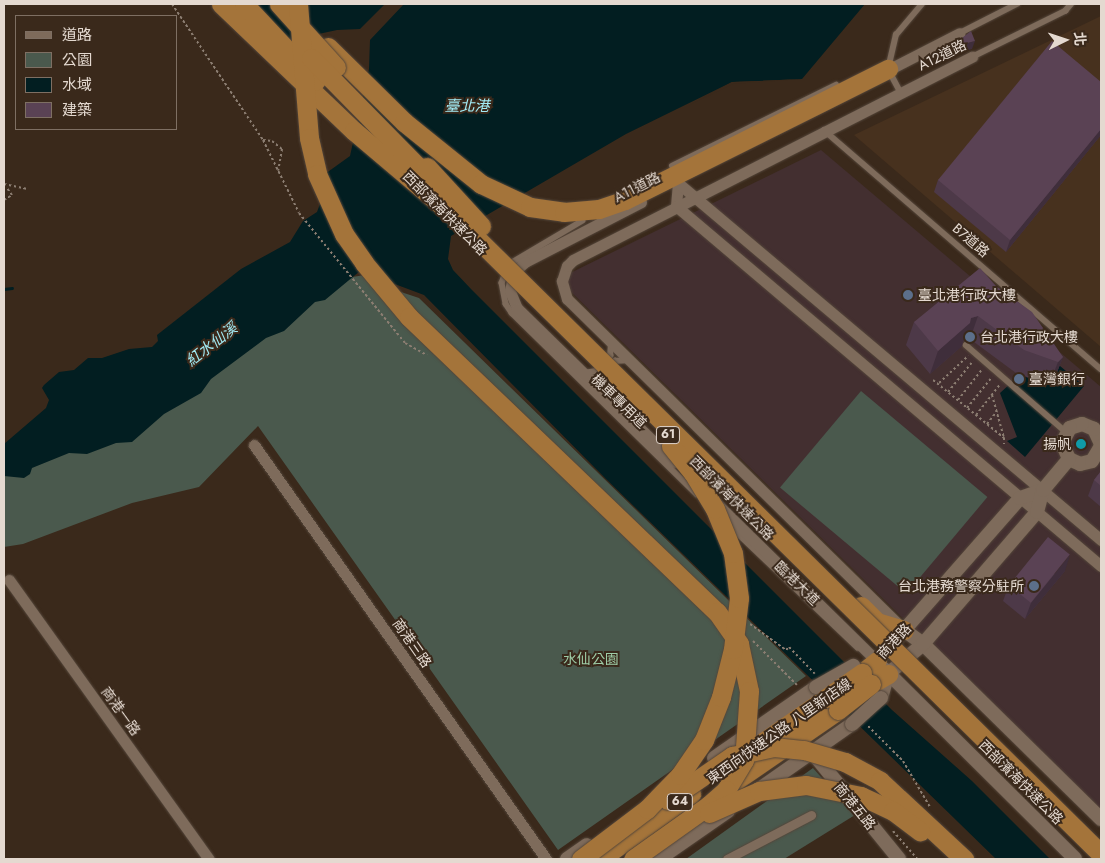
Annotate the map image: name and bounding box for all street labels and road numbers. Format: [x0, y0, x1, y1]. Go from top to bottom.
street label: A12道路 [915, 36, 969, 74]
street label: 西部濱海快速公路 [399, 167, 491, 259]
street label: A11道路 [611, 168, 663, 206]
street label: B7道路 [949, 220, 993, 260]
street label: 機車專用道 [588, 371, 650, 431]
road number: 61 [656, 426, 680, 444]
street label: 西部濱海快速公路 [686, 452, 778, 544]
street label: 臨港大道 [771, 558, 823, 608]
street label: 商港三路 [389, 615, 435, 671]
street label: 商港路 [874, 620, 914, 662]
street label: 東西向快速公路 八里新店線 [704, 675, 854, 787]
street label: 商港一路 [98, 683, 144, 739]
street label: 西部濱海快速公路 [975, 736, 1067, 828]
street label: 商港五路 [831, 779, 879, 833]
road number: 64 [666, 792, 694, 812]

